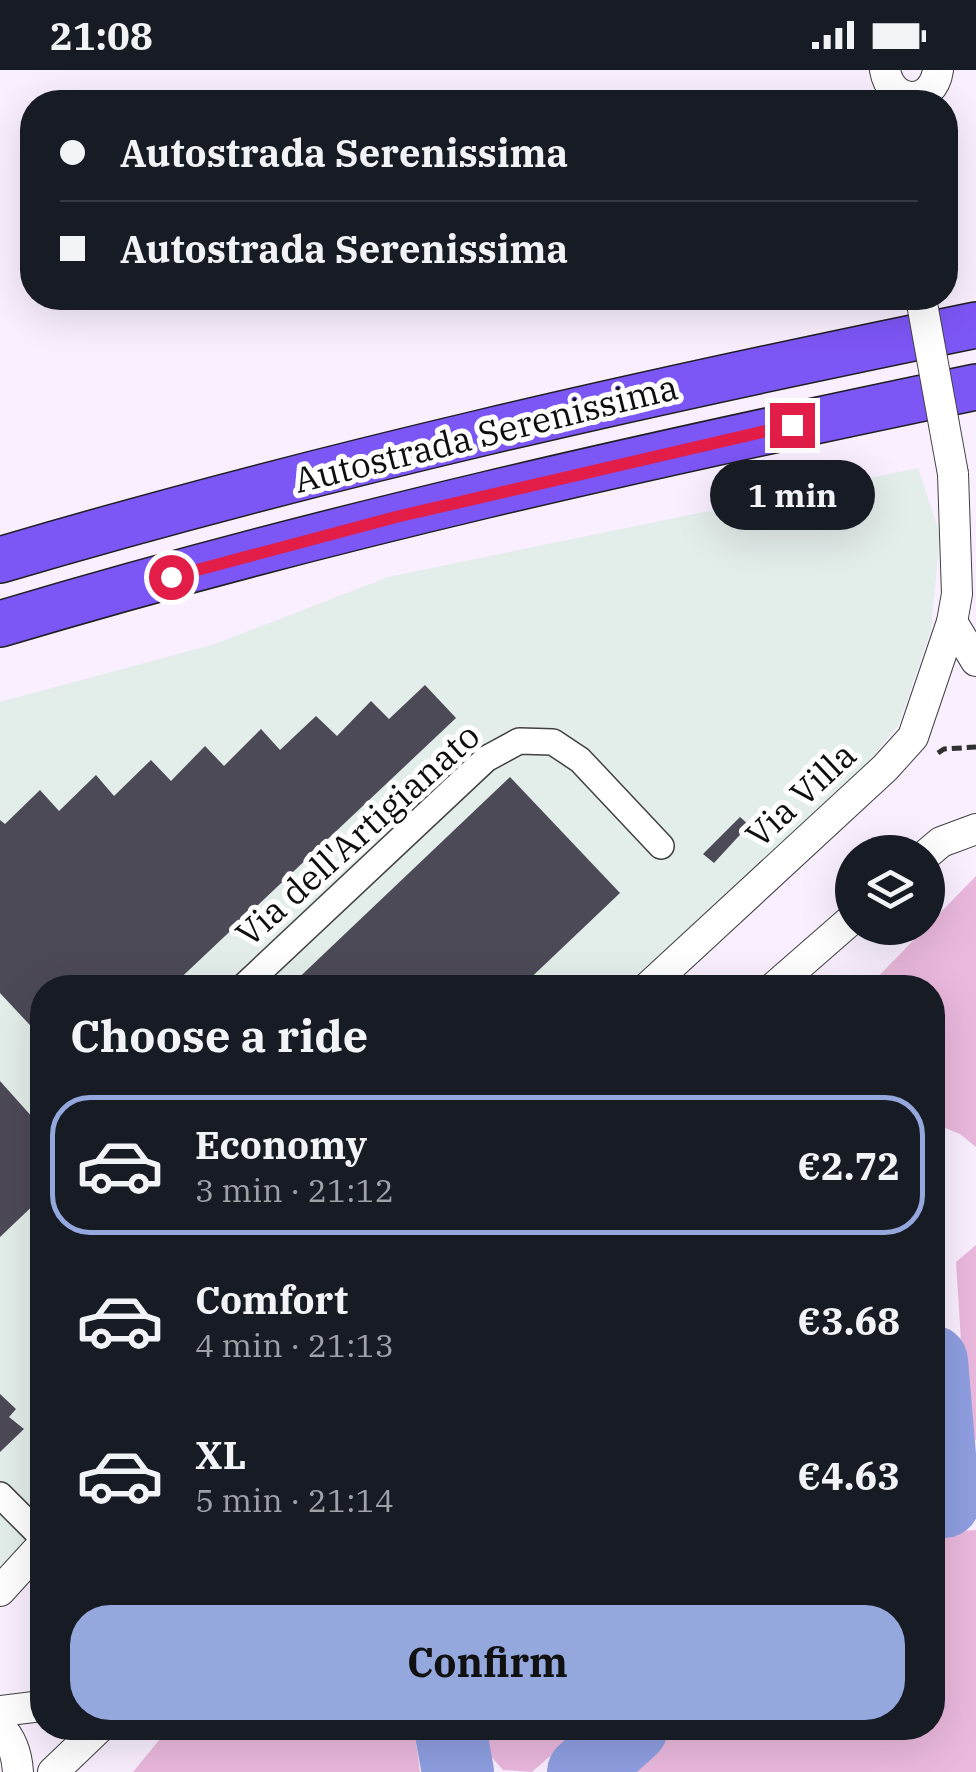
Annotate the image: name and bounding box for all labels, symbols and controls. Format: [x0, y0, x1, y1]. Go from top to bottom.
text: 21:08 [50, 11, 153, 60]
text: Autostrada Serenissima [120, 128, 568, 177]
text: Autostrada Serenissima [120, 224, 568, 273]
street label: Autostrada Serenissima [289, 363, 682, 503]
route end [770, 403, 815, 448]
callout: 1 min [710, 460, 874, 530]
text: 1 min [748, 474, 837, 516]
route start [149, 555, 194, 600]
street label: Via dell'Artigianato [226, 713, 489, 956]
street label: Via Villa [735, 732, 865, 857]
map controls [835, 835, 945, 945]
button: layers [835, 835, 945, 945]
text: Choose a ride [70, 1006, 368, 1064]
icon: car [75, 1120, 165, 1210]
text: Economy [195, 1120, 367, 1169]
text: €2.72 [797, 1141, 900, 1190]
text: 3 min · 21:12 [195, 1169, 394, 1211]
icon: car [75, 1275, 165, 1365]
text: Comfort [195, 1275, 348, 1324]
text: €3.68 [797, 1296, 900, 1345]
text: 4 min · 21:13 [195, 1324, 394, 1366]
icon: car [75, 1430, 165, 1520]
text: XL [195, 1430, 246, 1479]
text: €4.63 [797, 1451, 900, 1500]
text: 5 min · 21:14 [195, 1479, 394, 1521]
button: Confirm [70, 1605, 905, 1720]

